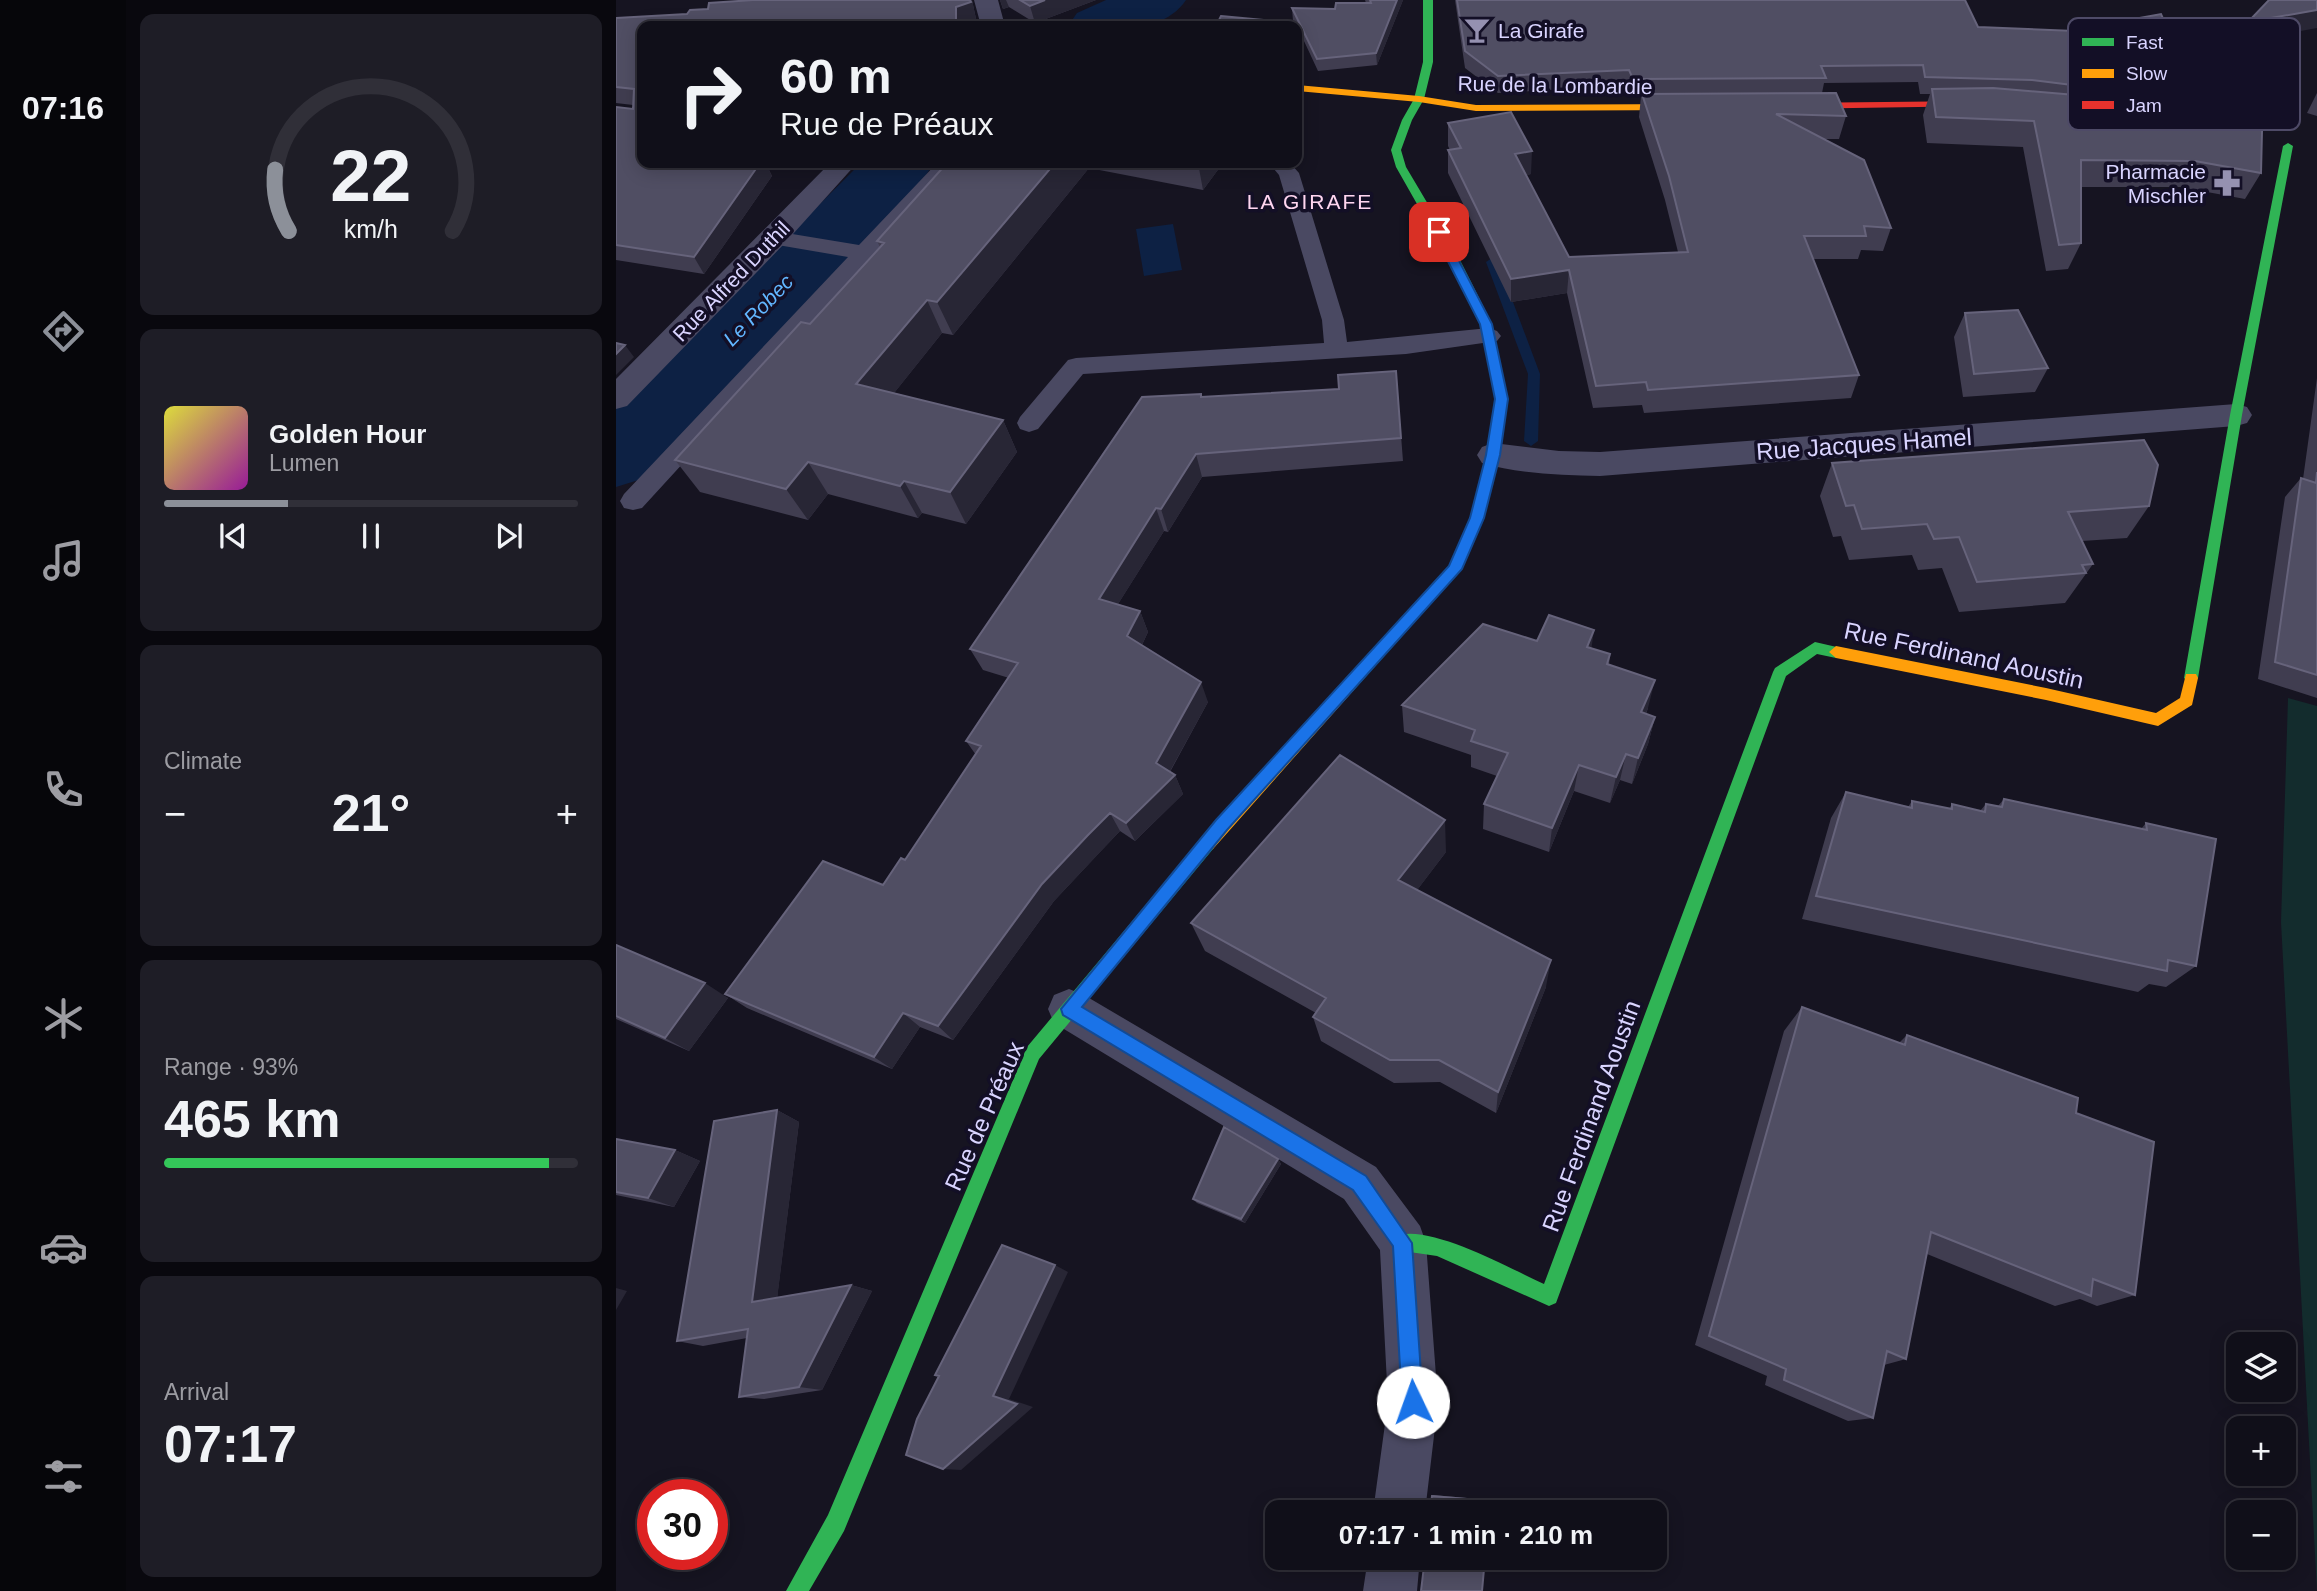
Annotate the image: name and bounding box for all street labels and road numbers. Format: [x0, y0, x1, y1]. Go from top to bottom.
street label: Rue de la Lombardie [1457, 72, 1653, 98]
street label: Rue Alfred Duthil [668, 216, 794, 346]
street label: Rue Jacques Hamel [1755, 423, 1973, 465]
street label: Rue Ferdinand Aoustin [1842, 616, 2086, 694]
street label: Rue Ferdinand Aoustin [1537, 997, 1645, 1235]
street label: Rue de Préaux [939, 1037, 1029, 1195]

